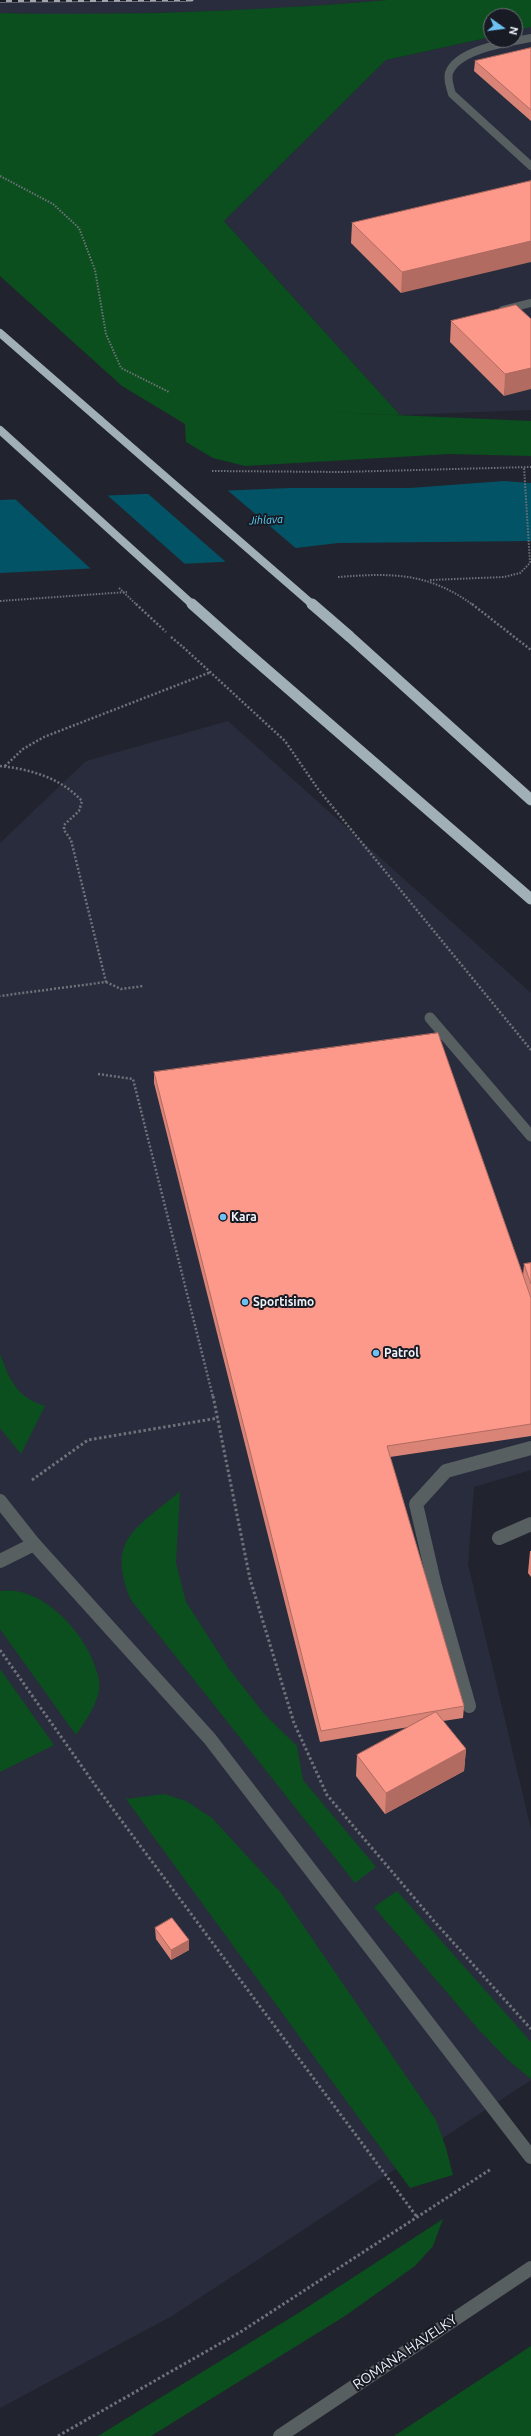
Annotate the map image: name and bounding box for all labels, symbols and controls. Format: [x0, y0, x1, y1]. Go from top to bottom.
north arrow [483, 8, 523, 48]
text: N [507, 25, 520, 36]
water label: Jihlava [249, 513, 283, 527]
place label: Kara [231, 1210, 257, 1224]
marker: Kara [218, 1212, 228, 1222]
place label: Sportisimo [253, 1295, 314, 1309]
marker: Sportisimo [240, 1297, 250, 1307]
place label: Patrol [384, 1346, 419, 1360]
marker: Patrol [371, 1348, 381, 1358]
street label: ROMANA HAVELKY [350, 2311, 460, 2393]

